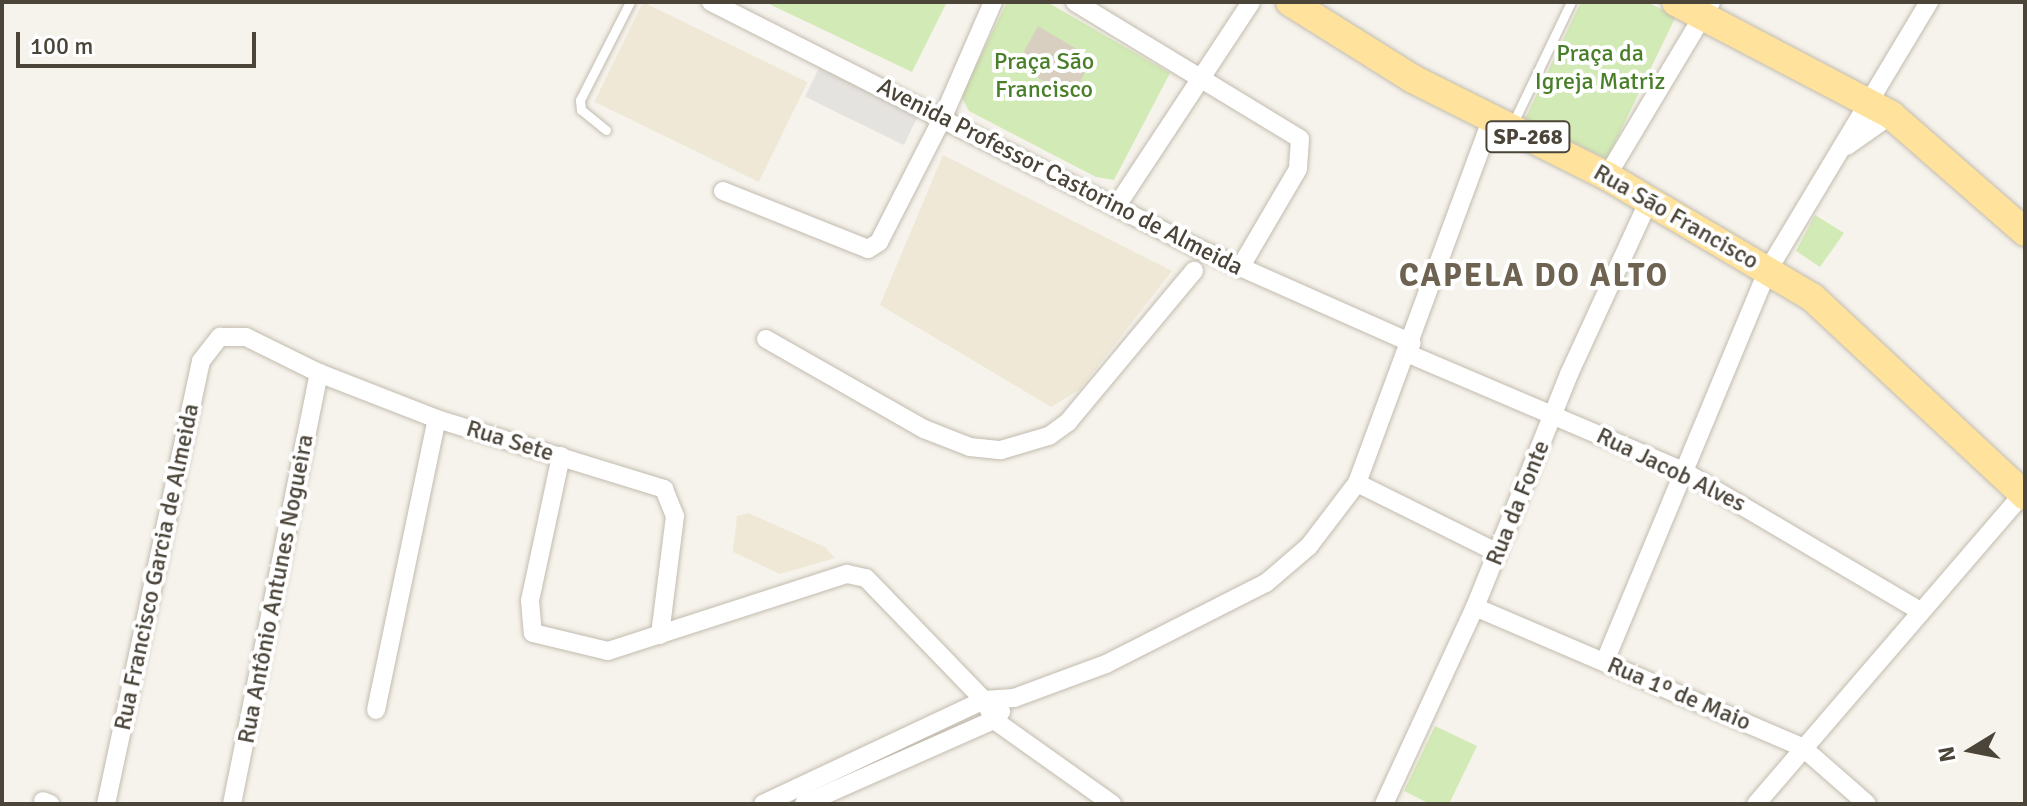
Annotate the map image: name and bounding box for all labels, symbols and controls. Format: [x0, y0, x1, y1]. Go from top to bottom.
scale bar [20, 16, 260, 66]
text: 100 m [30, 31, 93, 61]
park label: Praça da Igreja Matriz [1535, 40, 1665, 96]
park label: Praça São Francisco [994, 48, 1094, 104]
street label: Avenida Professor Castorino de Almeida [872, 72, 1248, 282]
road number: SP-268 [1484, 119, 1572, 155]
street label: Rua São Francisco [1588, 158, 1764, 276]
district label: CAPELA DO ALTO [1399, 257, 1669, 295]
street label: Rua Francisco Garcia de Almeida [108, 401, 206, 733]
street label: Rua Sete [463, 414, 557, 468]
street label: Rua Jacob Alves [1592, 421, 1750, 519]
street label: Rua Antônio Antunes Nogueira [232, 432, 320, 746]
street label: Rua da Fonte [1480, 436, 1556, 570]
street label: Rua 1º de Maio [1603, 651, 1755, 737]
north arrow [1931, 710, 2011, 790]
text: N [1932, 744, 1961, 764]

